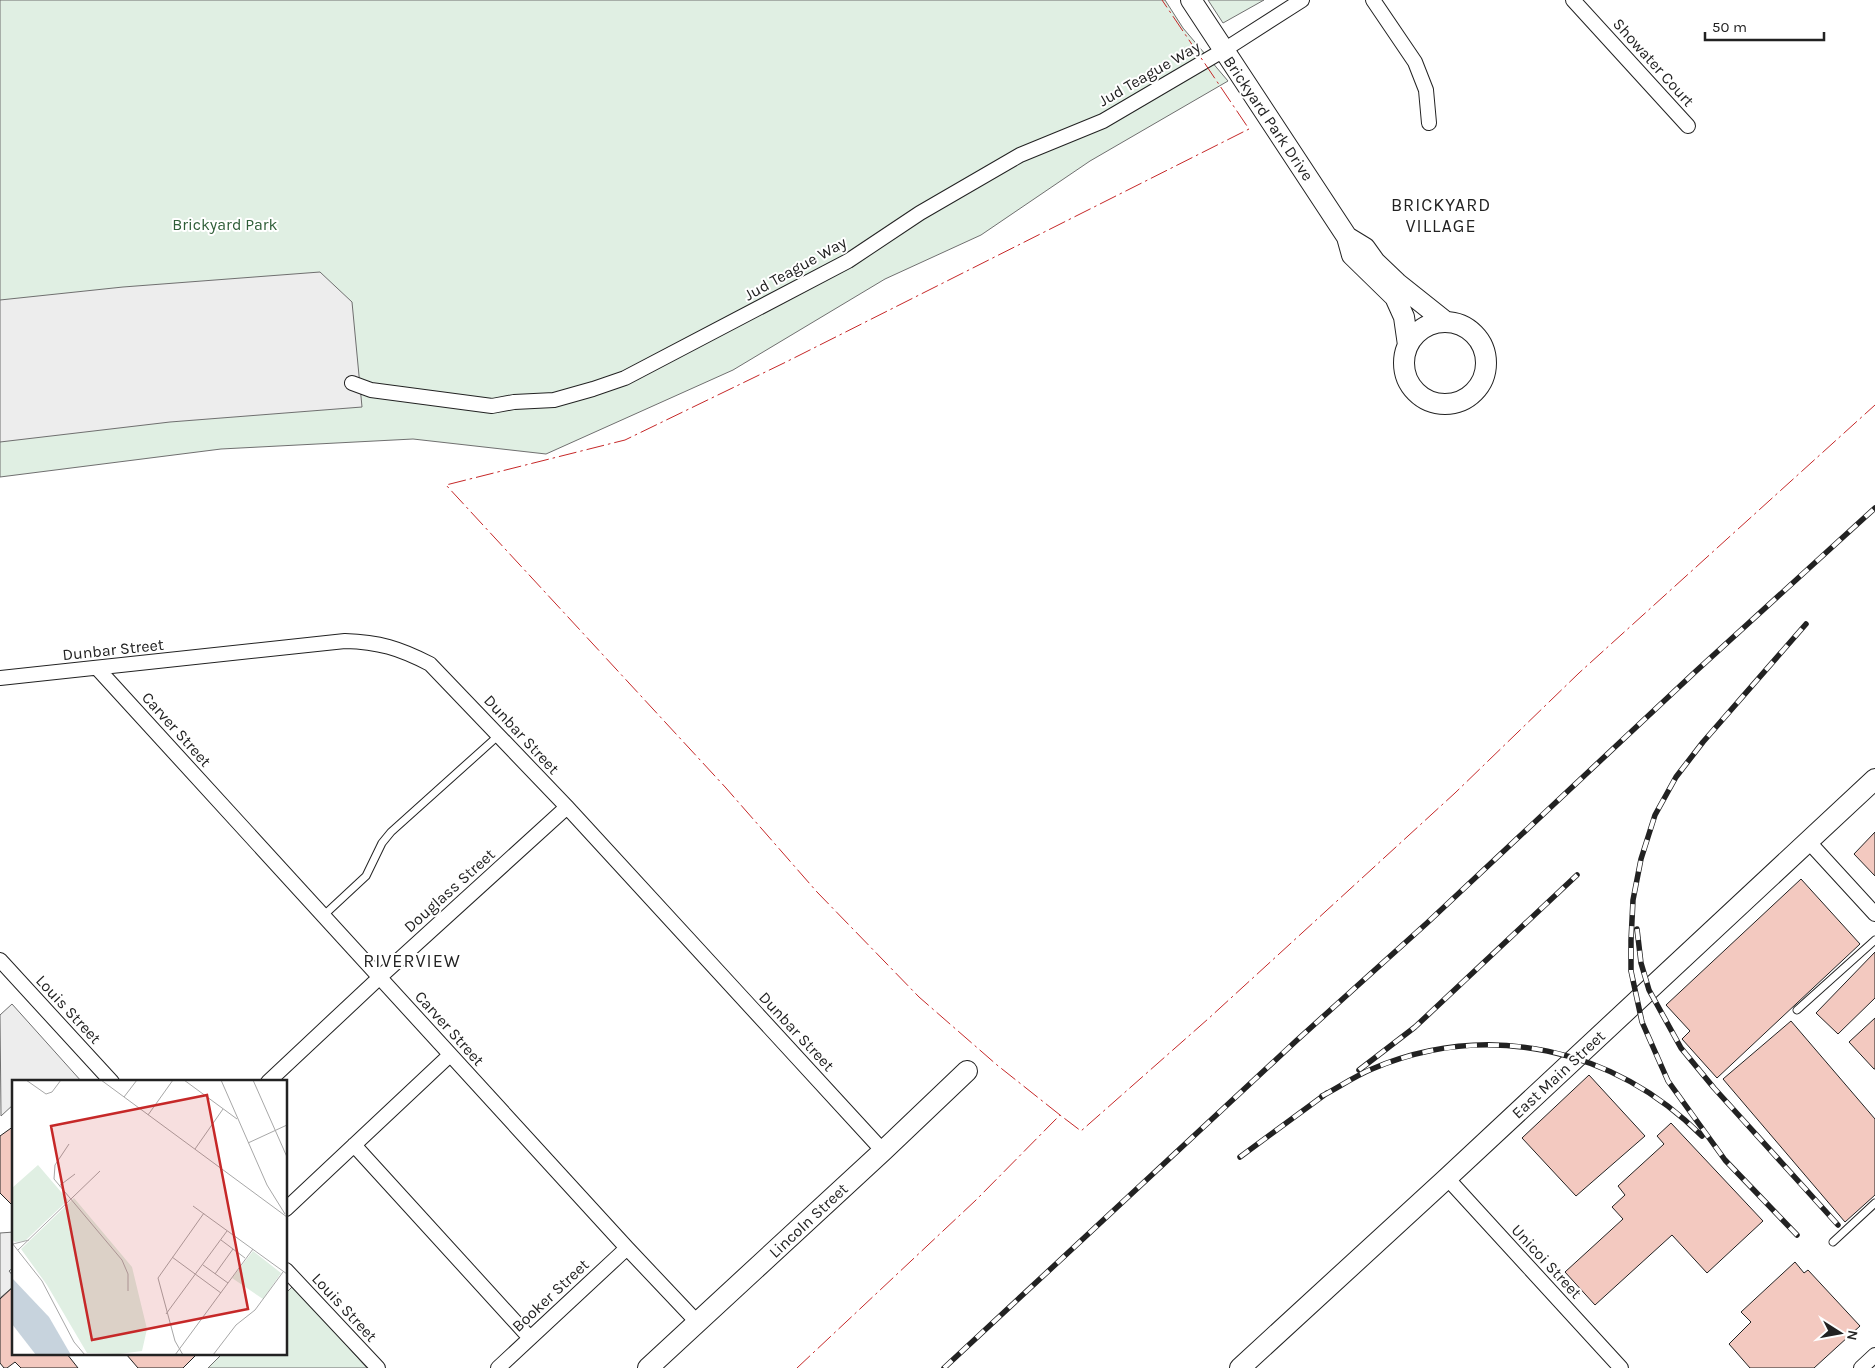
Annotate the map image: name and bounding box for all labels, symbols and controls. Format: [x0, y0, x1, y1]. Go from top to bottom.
scale bar [1705, 10, 1824, 42]
street label: Showater Court [1609, 14, 1698, 110]
text: 50 m [1712, 18, 1747, 36]
street label: Jud Teague Way [1095, 36, 1204, 110]
street label: Brickyard Park Drive [1220, 52, 1317, 184]
district label: BRICKYARD VILLAGE [1391, 194, 1491, 237]
park label: Brickyard Park [172, 215, 278, 234]
street label: Jud Teague Way [741, 232, 850, 304]
street label: Dunbar Street [61, 635, 165, 664]
street label: Carver Street [138, 688, 215, 771]
street label: Dunbar Street [480, 691, 563, 778]
street label: Douglass Street [400, 845, 499, 936]
district label: RIVERVIEW [363, 950, 461, 972]
street label: Louis Street [32, 971, 105, 1048]
street label: Carver Street [411, 987, 488, 1070]
street label: Dunbar Street [755, 988, 838, 1075]
street label: East Main Street [1508, 1026, 1609, 1122]
inset map [12, 1080, 288, 1356]
street label: Lincoln Street [765, 1179, 852, 1262]
street label: Unicoi Street [1508, 1220, 1586, 1302]
street label: Booker Street [508, 1255, 593, 1336]
street label: Louis Street [308, 1269, 381, 1346]
north arrow [1815, 1308, 1865, 1358]
text: N [1843, 1329, 1862, 1342]

